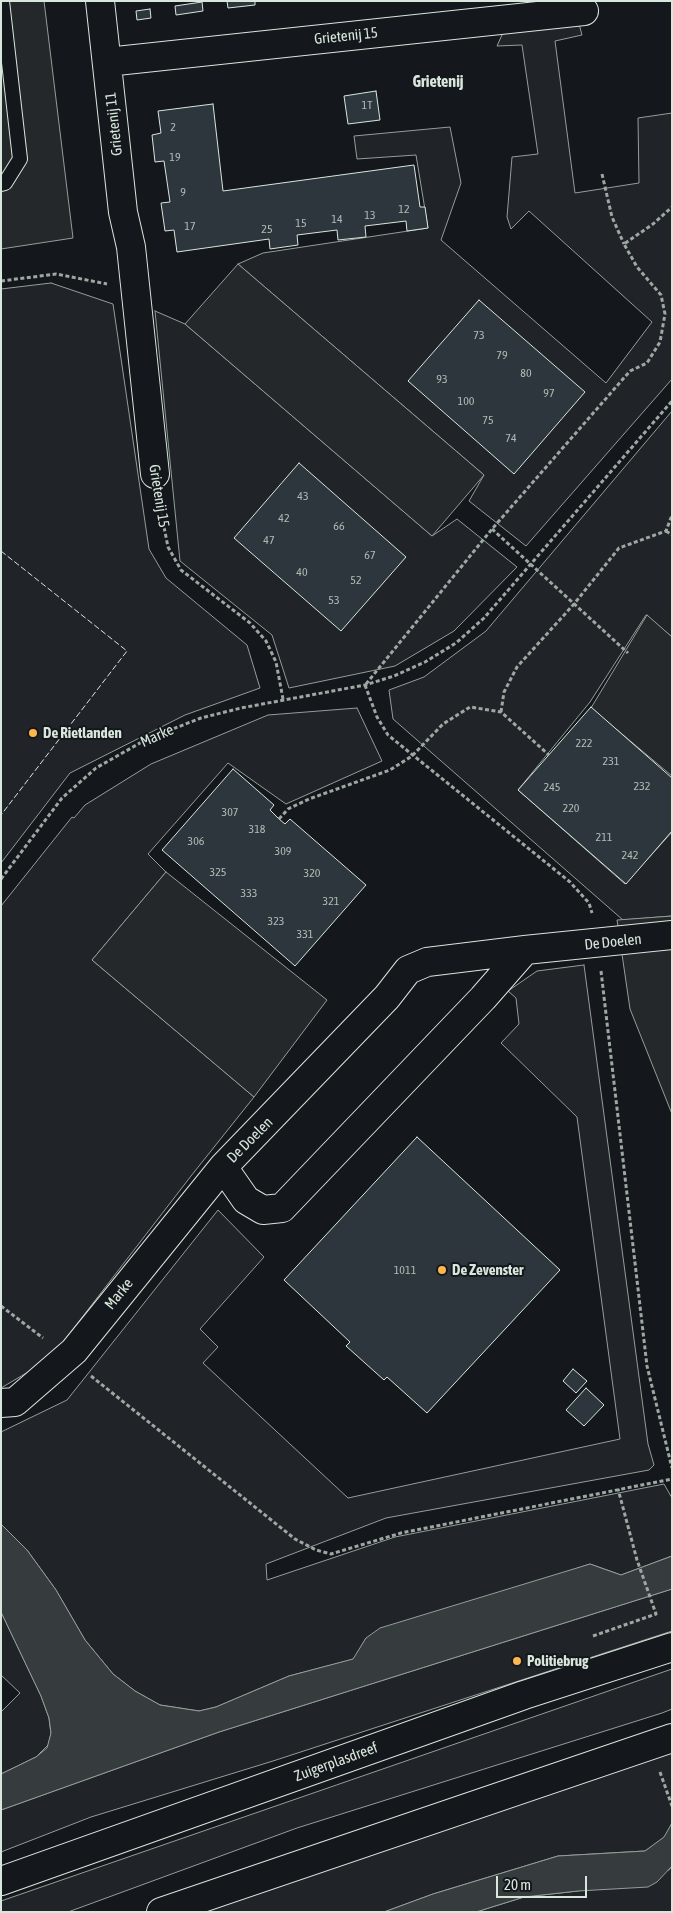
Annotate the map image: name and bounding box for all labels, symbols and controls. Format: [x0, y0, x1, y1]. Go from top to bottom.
street label: Grietenij 15 [313, 24, 379, 48]
district label: Grietenij [413, 72, 463, 92]
street label: Grietenij 11 [102, 91, 126, 157]
house number: 1T [362, 98, 372, 112]
house number: 2 [170, 120, 176, 134]
house number: 19 [169, 150, 181, 164]
house number: 9 [180, 185, 186, 199]
house number: 12 [398, 202, 410, 216]
house number: 13 [364, 208, 376, 222]
house number: 14 [331, 212, 343, 226]
house number: 15 [295, 216, 307, 230]
house number: 17 [184, 219, 196, 233]
house number: 25 [261, 222, 273, 236]
house number: 73 [473, 328, 485, 342]
house number: 79 [496, 348, 508, 362]
house number: 80 [520, 366, 532, 380]
house number: 93 [436, 372, 448, 386]
house number: 97 [543, 386, 555, 400]
house number: 100 [458, 394, 474, 408]
house number: 75 [482, 413, 494, 427]
house number: 74 [505, 431, 517, 445]
street label: Grietenij 15 [145, 463, 173, 529]
house number: 43 [297, 489, 309, 503]
house number: 42 [278, 511, 290, 525]
house number: 66 [333, 519, 345, 533]
house number: 47 [263, 533, 275, 547]
house number: 67 [364, 548, 376, 562]
house number: 40 [296, 565, 308, 579]
house number: 52 [350, 573, 362, 587]
house number: 53 [328, 593, 340, 607]
street label: Marke [138, 721, 176, 751]
place label: De Rietlanden [43, 724, 122, 742]
marker: De Rietlanden [27, 727, 39, 739]
house number: 222 [576, 736, 592, 750]
house number: 231 [603, 754, 619, 768]
house number: 232 [634, 779, 650, 793]
house number: 245 [544, 780, 560, 794]
house number: 220 [563, 801, 579, 815]
house number: 307 [222, 805, 238, 819]
house number: 318 [249, 822, 265, 836]
house number: 211 [596, 830, 612, 844]
house number: 306 [188, 834, 204, 848]
house number: 309 [275, 844, 291, 858]
house number: 242 [622, 848, 638, 862]
house number: 325 [210, 865, 226, 879]
house number: 320 [304, 866, 320, 880]
house number: 333 [241, 886, 257, 900]
house number: 321 [323, 894, 339, 908]
house number: 323 [268, 914, 284, 928]
house number: 331 [297, 927, 313, 941]
street label: De Doelen [583, 930, 643, 954]
street label: De Doelen [223, 1113, 277, 1167]
place label: De Zevenster [452, 1261, 523, 1279]
house number: 1011 [394, 1263, 416, 1277]
marker: De Zevenster [436, 1264, 448, 1276]
street label: Marke [101, 1275, 137, 1313]
place label: Politiebrug [527, 1652, 588, 1670]
marker: Politiebrug [511, 1655, 523, 1667]
street label: Zuigerplasdreef [292, 1739, 380, 1785]
scale bar [498, 1866, 589, 1898]
text: 20 m [504, 1876, 531, 1893]

